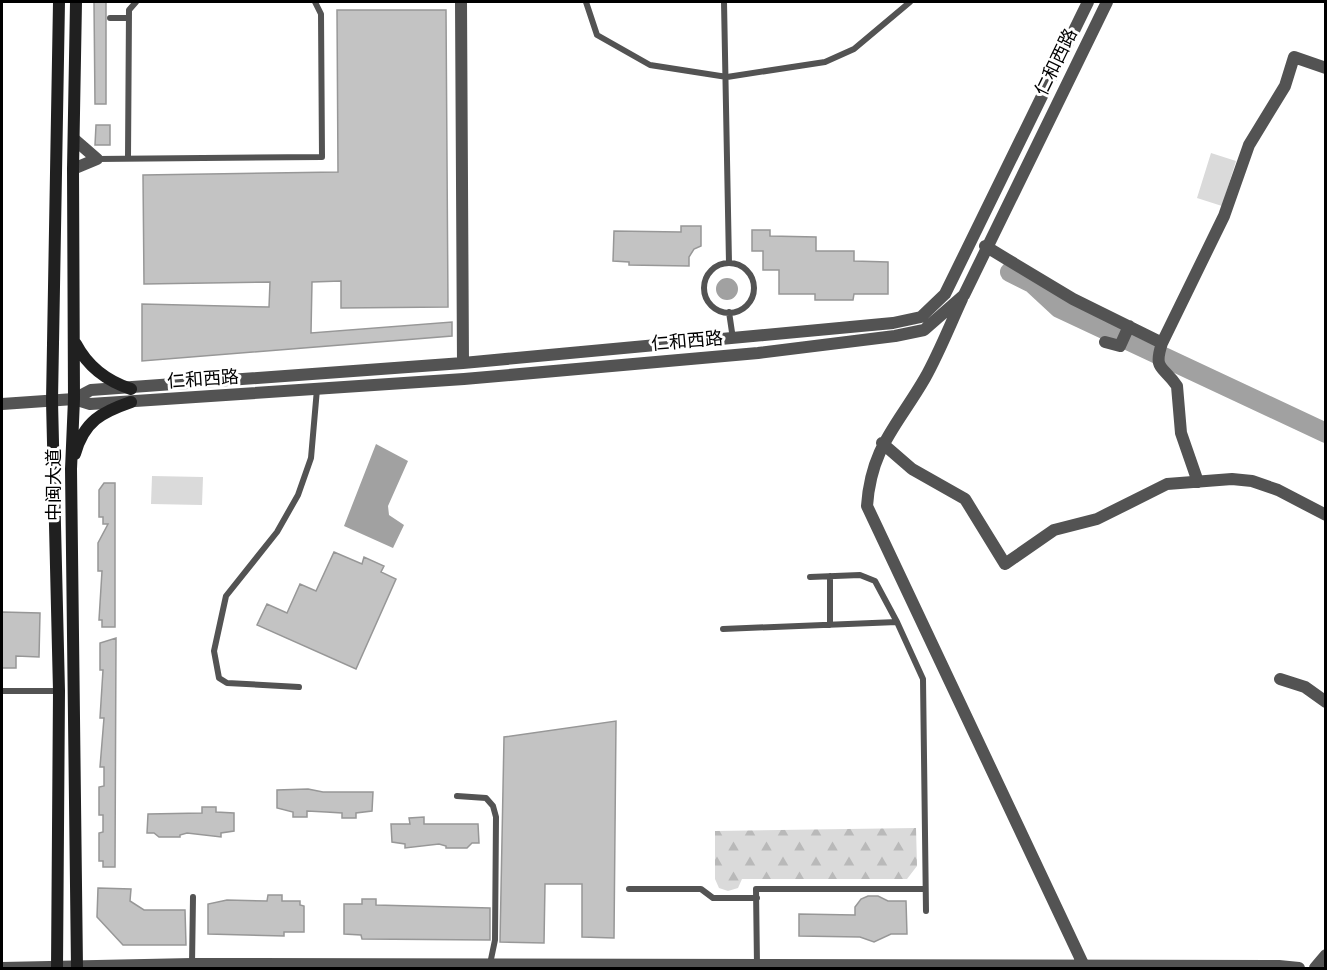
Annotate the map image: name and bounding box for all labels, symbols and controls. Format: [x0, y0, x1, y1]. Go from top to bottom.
street label: 仁和西路 [1030, 25, 1082, 99]
street label: 仁和西路 [650, 327, 724, 355]
street label: 仁和西路 [166, 366, 240, 392]
street label: 中闽大道 [43, 449, 65, 521]

